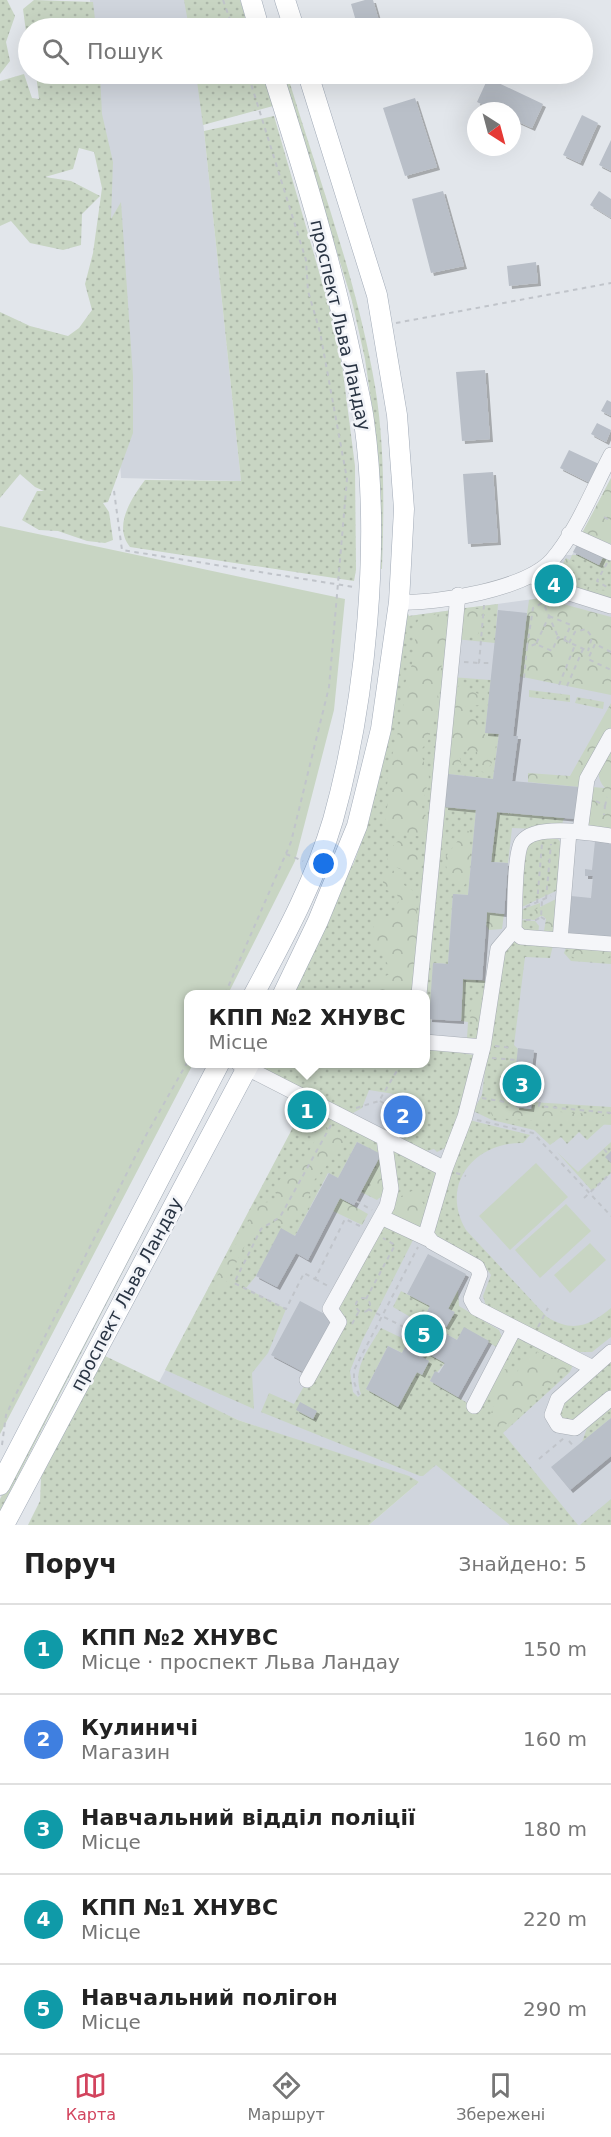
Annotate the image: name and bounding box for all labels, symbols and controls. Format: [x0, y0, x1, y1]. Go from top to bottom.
search box [18, 18, 593, 84]
icon: search [39, 35, 72, 68]
text: Пошук [87, 39, 163, 64]
north arrow [467, 102, 521, 156]
street label: проспект Льва Ландау [306, 217, 376, 433]
pin: 4 [534, 562, 574, 606]
your location [309, 849, 338, 878]
popup [184, 990, 430, 1068]
text: КПП №2 ХНУВС [208, 1005, 406, 1030]
text: Місце [208, 1030, 268, 1054]
pin: 3 [502, 1062, 542, 1106]
pin: 1 [288, 1088, 326, 1132]
pin: 2 [384, 1092, 422, 1138]
street label: проспект Льва Ландау [66, 1193, 186, 1394]
pin: 5 [404, 1312, 444, 1356]
text: Поруч [24, 1549, 117, 1579]
text: Знайдено: 5 [459, 1552, 587, 1576]
text: КПП №2 ХНУВС [81, 1625, 278, 1650]
text: 1 [37, 1637, 50, 1661]
text: 150 m [523, 1637, 587, 1661]
text: Місце · проспект Льва Ландау [81, 1650, 400, 1674]
text: Кулиничі [81, 1715, 198, 1740]
text: 2 [37, 1727, 50, 1751]
text: 160 m [523, 1727, 587, 1751]
text: Магазин [81, 1740, 170, 1764]
text: Навчальний відділ поліції [81, 1805, 416, 1830]
text: 3 [37, 1817, 50, 1841]
text: 180 m [523, 1817, 587, 1841]
text: Місце [81, 1830, 141, 1854]
text: КПП №1 ХНУВС [81, 1895, 278, 1920]
text: 4 [37, 1907, 50, 1931]
text: 220 m [523, 1907, 587, 1931]
text: Місце [81, 1920, 141, 1944]
text: Навчальний полігон [81, 1985, 338, 2010]
text: 5 [37, 1997, 50, 2021]
text: 290 m [523, 1997, 587, 2021]
text: Місце [81, 2010, 141, 2034]
tab: Карта [66, 2069, 116, 2124]
tab: Маршрут [247, 2069, 325, 2124]
tab: Збережені [456, 2069, 545, 2124]

